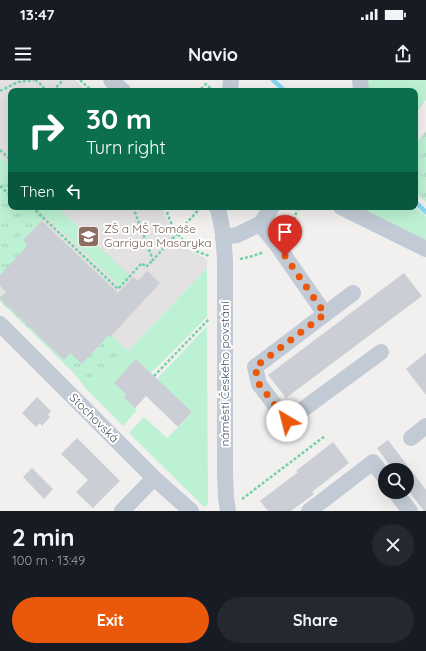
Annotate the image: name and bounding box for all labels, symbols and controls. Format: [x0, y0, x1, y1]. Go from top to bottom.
text: 13:47 [20, 5, 55, 24]
icon: menu [12, 43, 34, 65]
text: Navio [188, 43, 238, 66]
icon: share [392, 43, 414, 65]
text: 30 m [86, 101, 152, 136]
icon: right [20, 104, 72, 156]
text: Turn right [86, 136, 166, 159]
icon: left [63, 180, 85, 202]
text: Then [20, 182, 55, 201]
pin [268, 215, 302, 256]
place label: ZŠ a MŠ Tomáše Garrigua Masaryka [104, 221, 212, 250]
icon: arrive [274, 221, 296, 243]
school or university icon: ZŠ a MŠ Tomáše Garrigua Masaryka [75, 223, 101, 249]
street label: náměstí Českého povstání [217, 301, 232, 447]
street label: Stochovská [67, 390, 122, 445]
position arrow [266, 400, 308, 442]
map controls [378, 463, 414, 499]
button: search [378, 463, 414, 499]
text: 2 min [12, 522, 74, 552]
button: close [372, 524, 414, 566]
text: 100 m · 13:49 [12, 552, 85, 568]
button: Exit [12, 597, 209, 643]
button: Share [217, 597, 414, 643]

